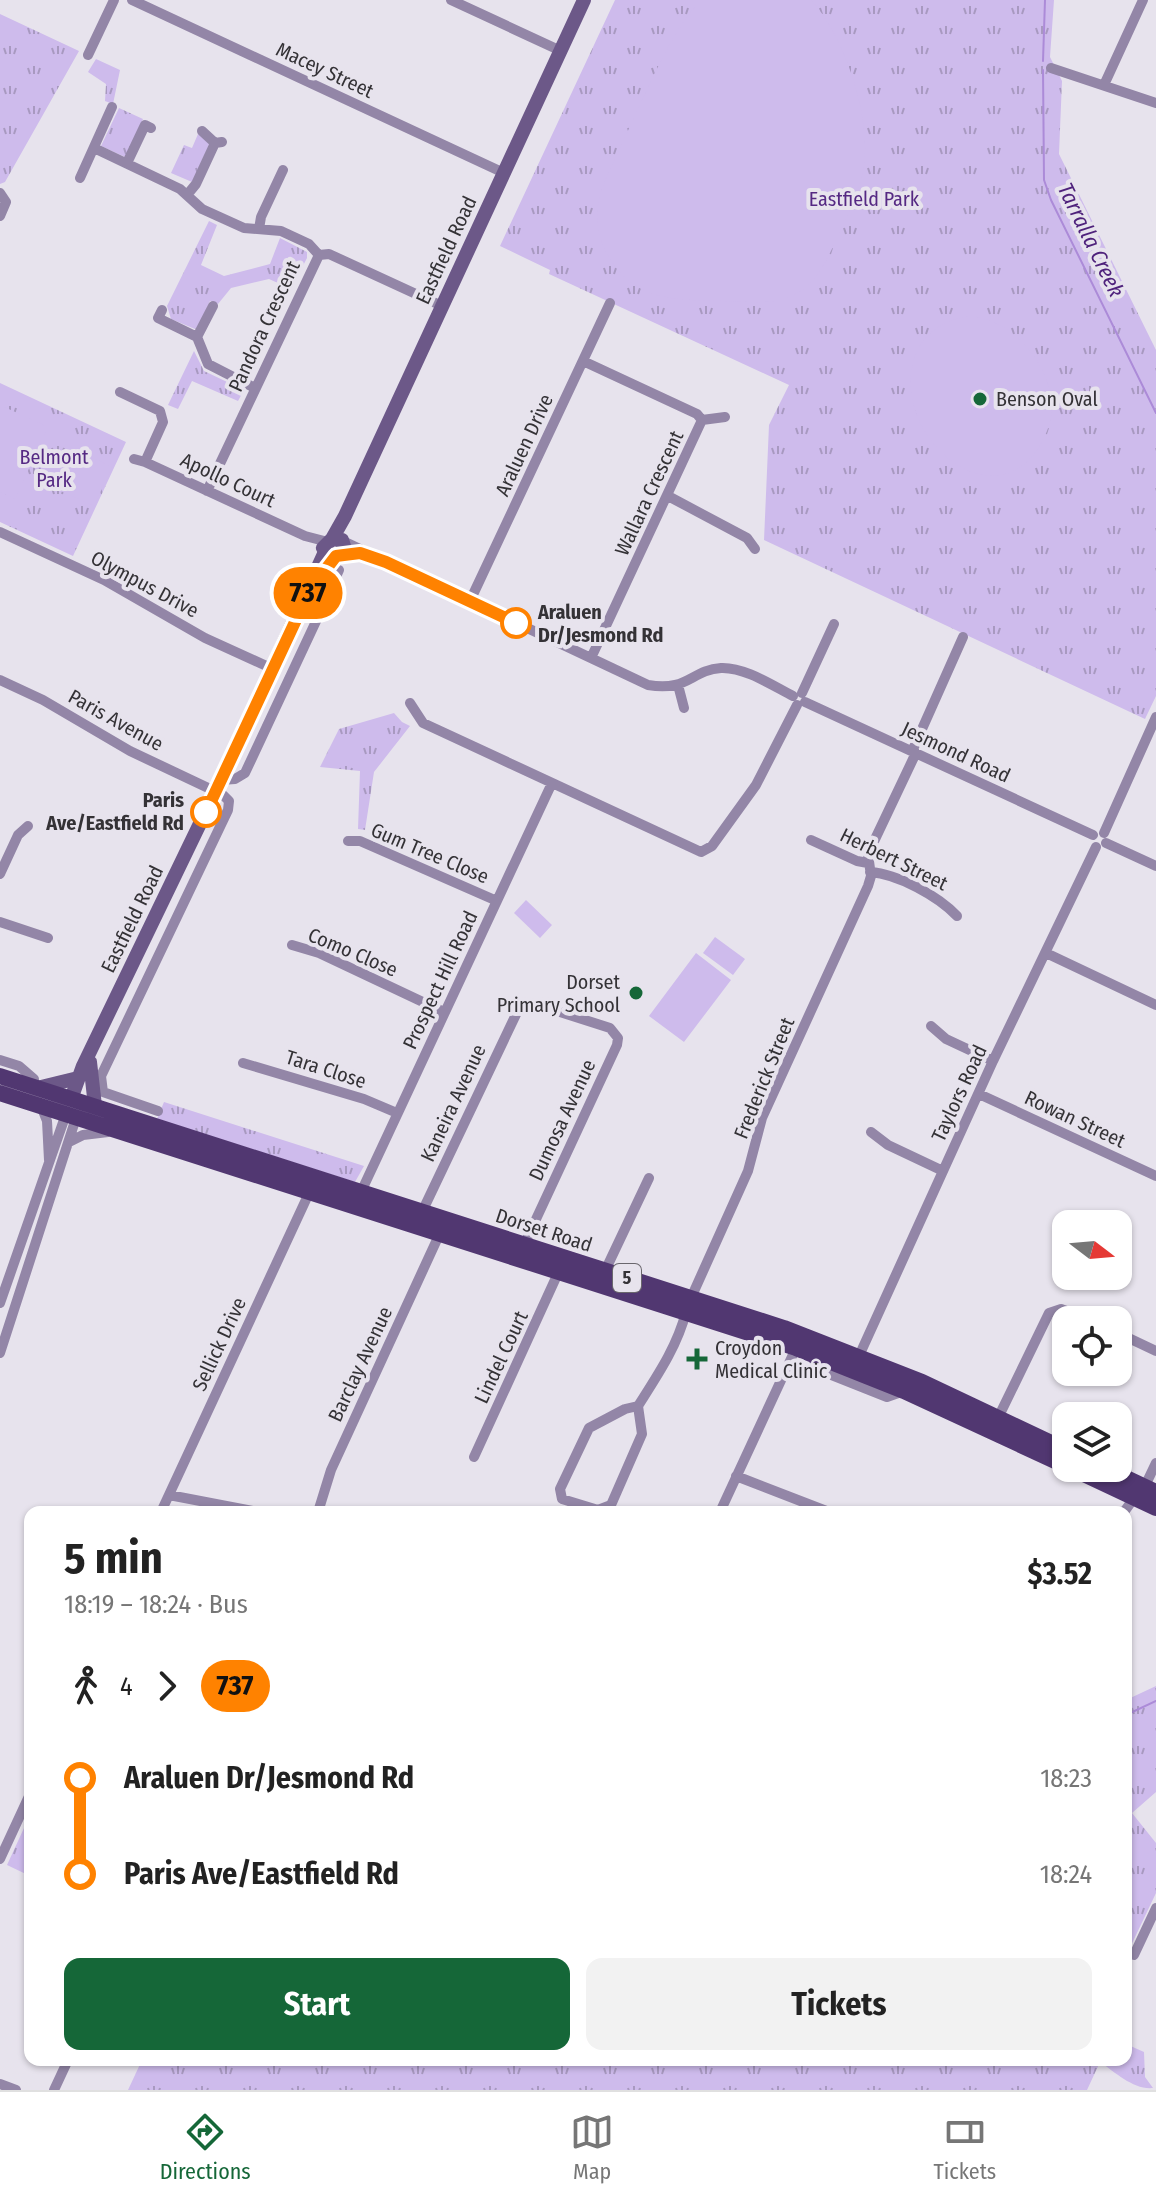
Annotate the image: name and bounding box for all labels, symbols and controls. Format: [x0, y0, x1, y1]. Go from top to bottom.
street label: Macey Street [272, 37, 378, 103]
water label: Tarralla Creek [1052, 178, 1130, 302]
park label: Eastfield Park [809, 187, 920, 211]
street label: Eastfield Road [411, 192, 481, 308]
street label: Pandora Crescent [223, 256, 305, 395]
place label: Benson Oval [996, 387, 1098, 411]
street label: Araluen Drive [490, 390, 558, 500]
marker: Benson Oval [971, 390, 989, 408]
street label: Wallara Crescent [610, 426, 689, 559]
park label: Belmont Park [19, 445, 89, 492]
street label: Apollo Court [177, 448, 280, 513]
street label: Olympus Drive [87, 546, 203, 622]
line badge: 737 [262, 567, 354, 619]
text: 737 [290, 576, 326, 609]
place label: Araluen Dr/Jesmond Rd [537, 600, 663, 647]
marker: Araluen Dr/Jesmond Rd [501, 608, 531, 638]
street label: Paris Avenue [64, 684, 168, 756]
street label: Jesmond Road [898, 716, 1014, 788]
place label: Paris Ave/Eastfield Rd [45, 788, 184, 835]
marker: Paris Ave/Eastfield Rd [191, 797, 221, 827]
street label: Gum Tree Close [367, 817, 493, 889]
street label: Herbert Street [836, 823, 952, 896]
street label: Eastfield Road [96, 861, 168, 977]
street label: Prospect Hill Road [397, 907, 483, 1053]
street label: Como Close [305, 922, 401, 982]
place label: Dorset Primary School [497, 970, 620, 1017]
marker: Dorset Primary School [627, 984, 645, 1002]
street label: Frederick Street [729, 1013, 799, 1142]
street label: Kaneira Avenue [415, 1041, 491, 1165]
street label: Taylors Road [926, 1041, 992, 1145]
street label: Tara Close [283, 1045, 369, 1093]
street label: Dumosa Avenue [523, 1056, 601, 1184]
street label: Rowan Street [1021, 1085, 1130, 1153]
street label: Dorset Road [493, 1203, 595, 1257]
north arrow [1052, 1210, 1132, 1290]
map controls [1052, 1210, 1132, 1482]
road number: 5 [613, 1264, 641, 1292]
street label: Sellick Drive [187, 1293, 251, 1395]
street label: Barclay Avenue [323, 1303, 397, 1425]
button: locate [1052, 1306, 1132, 1386]
street label: Lindel Court [469, 1307, 533, 1407]
place label: Croydon Medical Clinic [715, 1336, 828, 1383]
marker: Croydon Medical Clinic [686, 1348, 708, 1370]
button: layers [1052, 1402, 1132, 1482]
text: 5 min [64, 1532, 163, 1585]
text: $3.52 [1027, 1556, 1092, 1592]
text: 18:19 – 18:24 · Bus [64, 1589, 248, 1620]
icon: walk [64, 1664, 108, 1708]
icon: forward [145, 1664, 189, 1708]
text: 737 [217, 1669, 254, 1702]
text: 4 [120, 1671, 133, 1702]
text: Araluen Dr/Jesmond Rd [124, 1760, 414, 1796]
text: 18:23 [1040, 1763, 1092, 1794]
text: Paris Ave/Eastfield Rd [124, 1856, 399, 1892]
text: 18:24 [1040, 1859, 1092, 1890]
button: Start [64, 1958, 570, 2050]
button: Tickets [586, 1958, 1092, 2050]
tab: Directions [160, 2110, 251, 2185]
tab: Map [570, 2110, 614, 2185]
tab: Tickets [934, 2110, 996, 2185]

